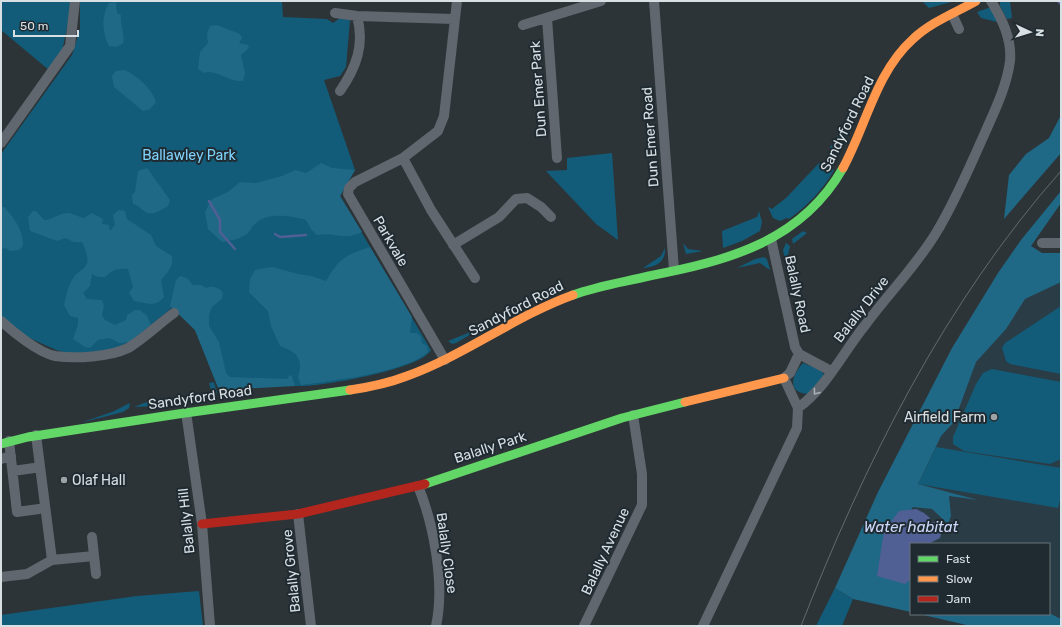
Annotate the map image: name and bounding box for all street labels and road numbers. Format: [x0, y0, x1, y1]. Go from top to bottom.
street label: Dun Emer Park [527, 40, 550, 138]
street label: Sandyford Road [817, 74, 878, 175]
street label: Dun Emer Road [639, 86, 662, 188]
street label: Parkvale [369, 213, 412, 270]
street label: Balally Road [781, 254, 814, 335]
street label: Balally Drive [830, 273, 893, 346]
street label: Sandyford Road [466, 277, 567, 340]
street label: Sandyford Road [147, 382, 253, 413]
street label: Balally Park [452, 428, 529, 467]
street label: Balally Hill [175, 487, 198, 555]
street label: Balally Avenue [578, 505, 633, 598]
street label: Balally Close [432, 512, 461, 595]
street label: Balally Grove [279, 528, 304, 613]

